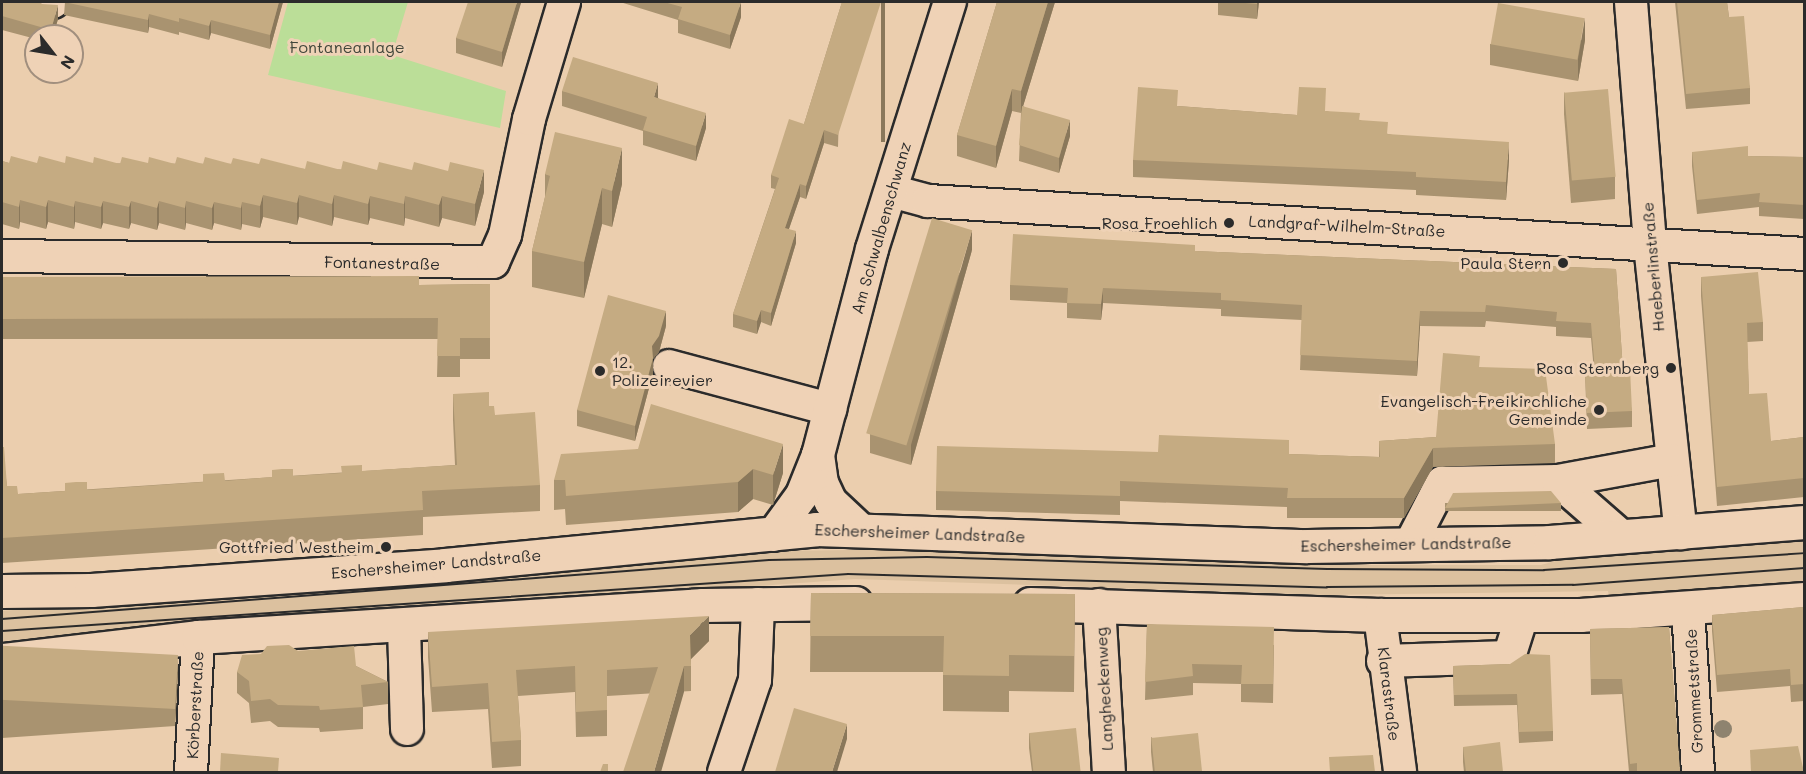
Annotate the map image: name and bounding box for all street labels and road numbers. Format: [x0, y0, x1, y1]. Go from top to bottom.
street label: Am Schwalbenschwanz [847, 140, 915, 316]
street label: Haeberlinstraße [1638, 201, 1668, 333]
street label: Landgraf-Wilhelm-Straße [1248, 211, 1446, 241]
street label: Fontanestraße [324, 252, 440, 274]
street label: Eschersheimer Landstraße [814, 520, 1026, 546]
street label: Eschersheimer Landstraße [1300, 533, 1512, 555]
street label: Eschersheimer Landstraße [330, 545, 542, 583]
street label: Langheckenweg [1091, 627, 1117, 751]
street label: Grommetstraße [1681, 628, 1707, 754]
street label: Klarastraße [1374, 646, 1404, 742]
street label: Körberstraße [183, 650, 207, 760]

